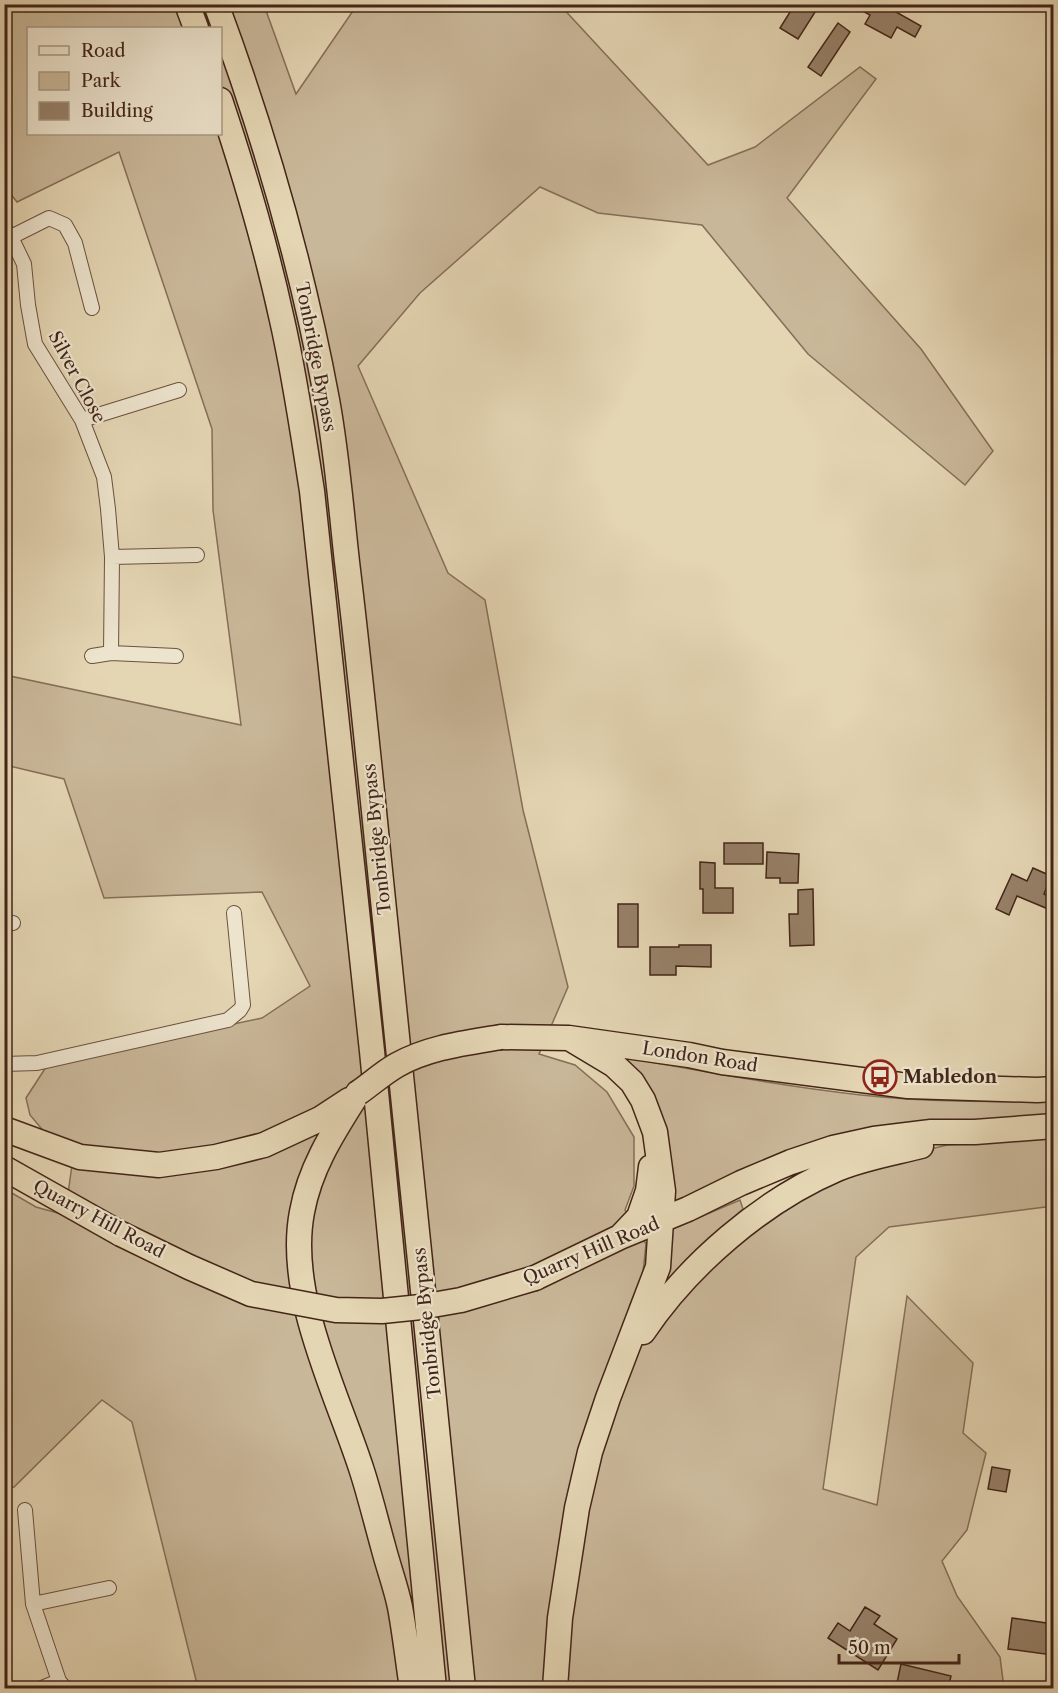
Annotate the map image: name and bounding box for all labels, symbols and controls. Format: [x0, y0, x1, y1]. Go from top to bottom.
legend [27, 27, 222, 135]
text: Road [81, 40, 126, 62]
text: Park [81, 70, 122, 92]
text: Building [81, 100, 153, 122]
street label: Tonbridge Bypass [291, 280, 341, 434]
street label: Silver Close [44, 327, 110, 427]
street label: Tonbridge Bypass [358, 762, 396, 916]
street label: London Road [641, 1037, 759, 1077]
bus stop icon: Mabledon [862, 1059, 898, 1095]
place label: Mabledon [903, 1066, 998, 1088]
street label: Quarry Hill Road [29, 1175, 169, 1263]
street label: Quarry Hill Road [520, 1212, 662, 1290]
street label: Tonbridge Bypass [408, 1246, 446, 1400]
scale bar [839, 1627, 959, 1665]
text: 50 m [848, 1637, 891, 1659]

